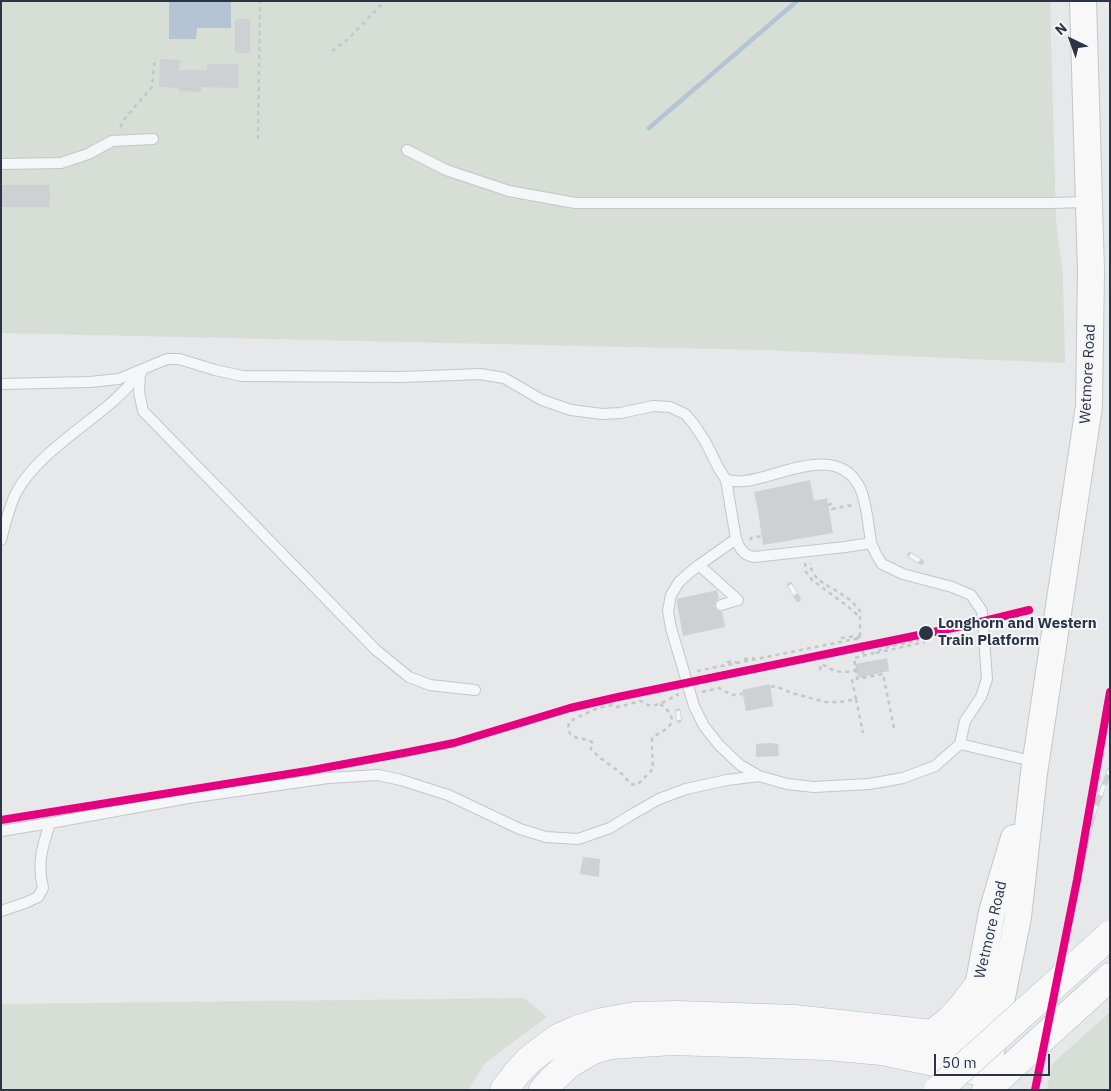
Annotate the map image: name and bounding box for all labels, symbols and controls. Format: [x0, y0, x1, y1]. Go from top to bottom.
north arrow [1046, 15, 1096, 65]
text: N [1051, 19, 1071, 39]
street label: Wetmore Road [1076, 324, 1100, 424]
place label: Longhorn and Western Train Platform [938, 615, 1097, 650]
marker: Longhorn and Western Train Platform [917, 624, 935, 642]
street label: Wetmore Road [971, 879, 1011, 981]
scale bar [936, 1044, 1052, 1076]
text: 50 m [942, 1053, 977, 1072]

